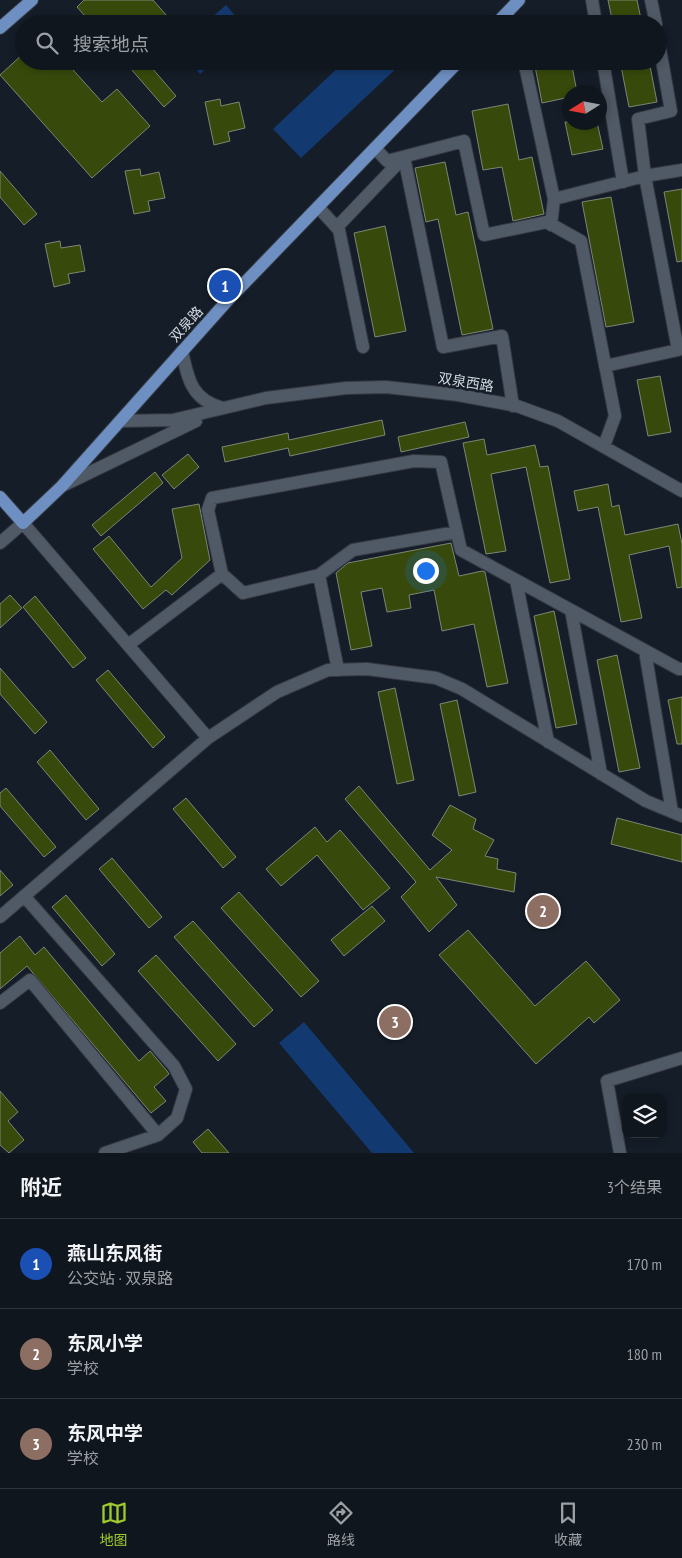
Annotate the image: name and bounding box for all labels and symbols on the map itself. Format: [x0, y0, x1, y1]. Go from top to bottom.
north arrow [562, 85, 607, 130]
pin: 1 [209, 267, 241, 305]
street label: 双泉路 [165, 302, 207, 346]
street label: 双泉西路 [437, 369, 495, 395]
your location [413, 558, 439, 584]
pin: 2 [527, 892, 559, 930]
pin: 3 [379, 1003, 411, 1041]

